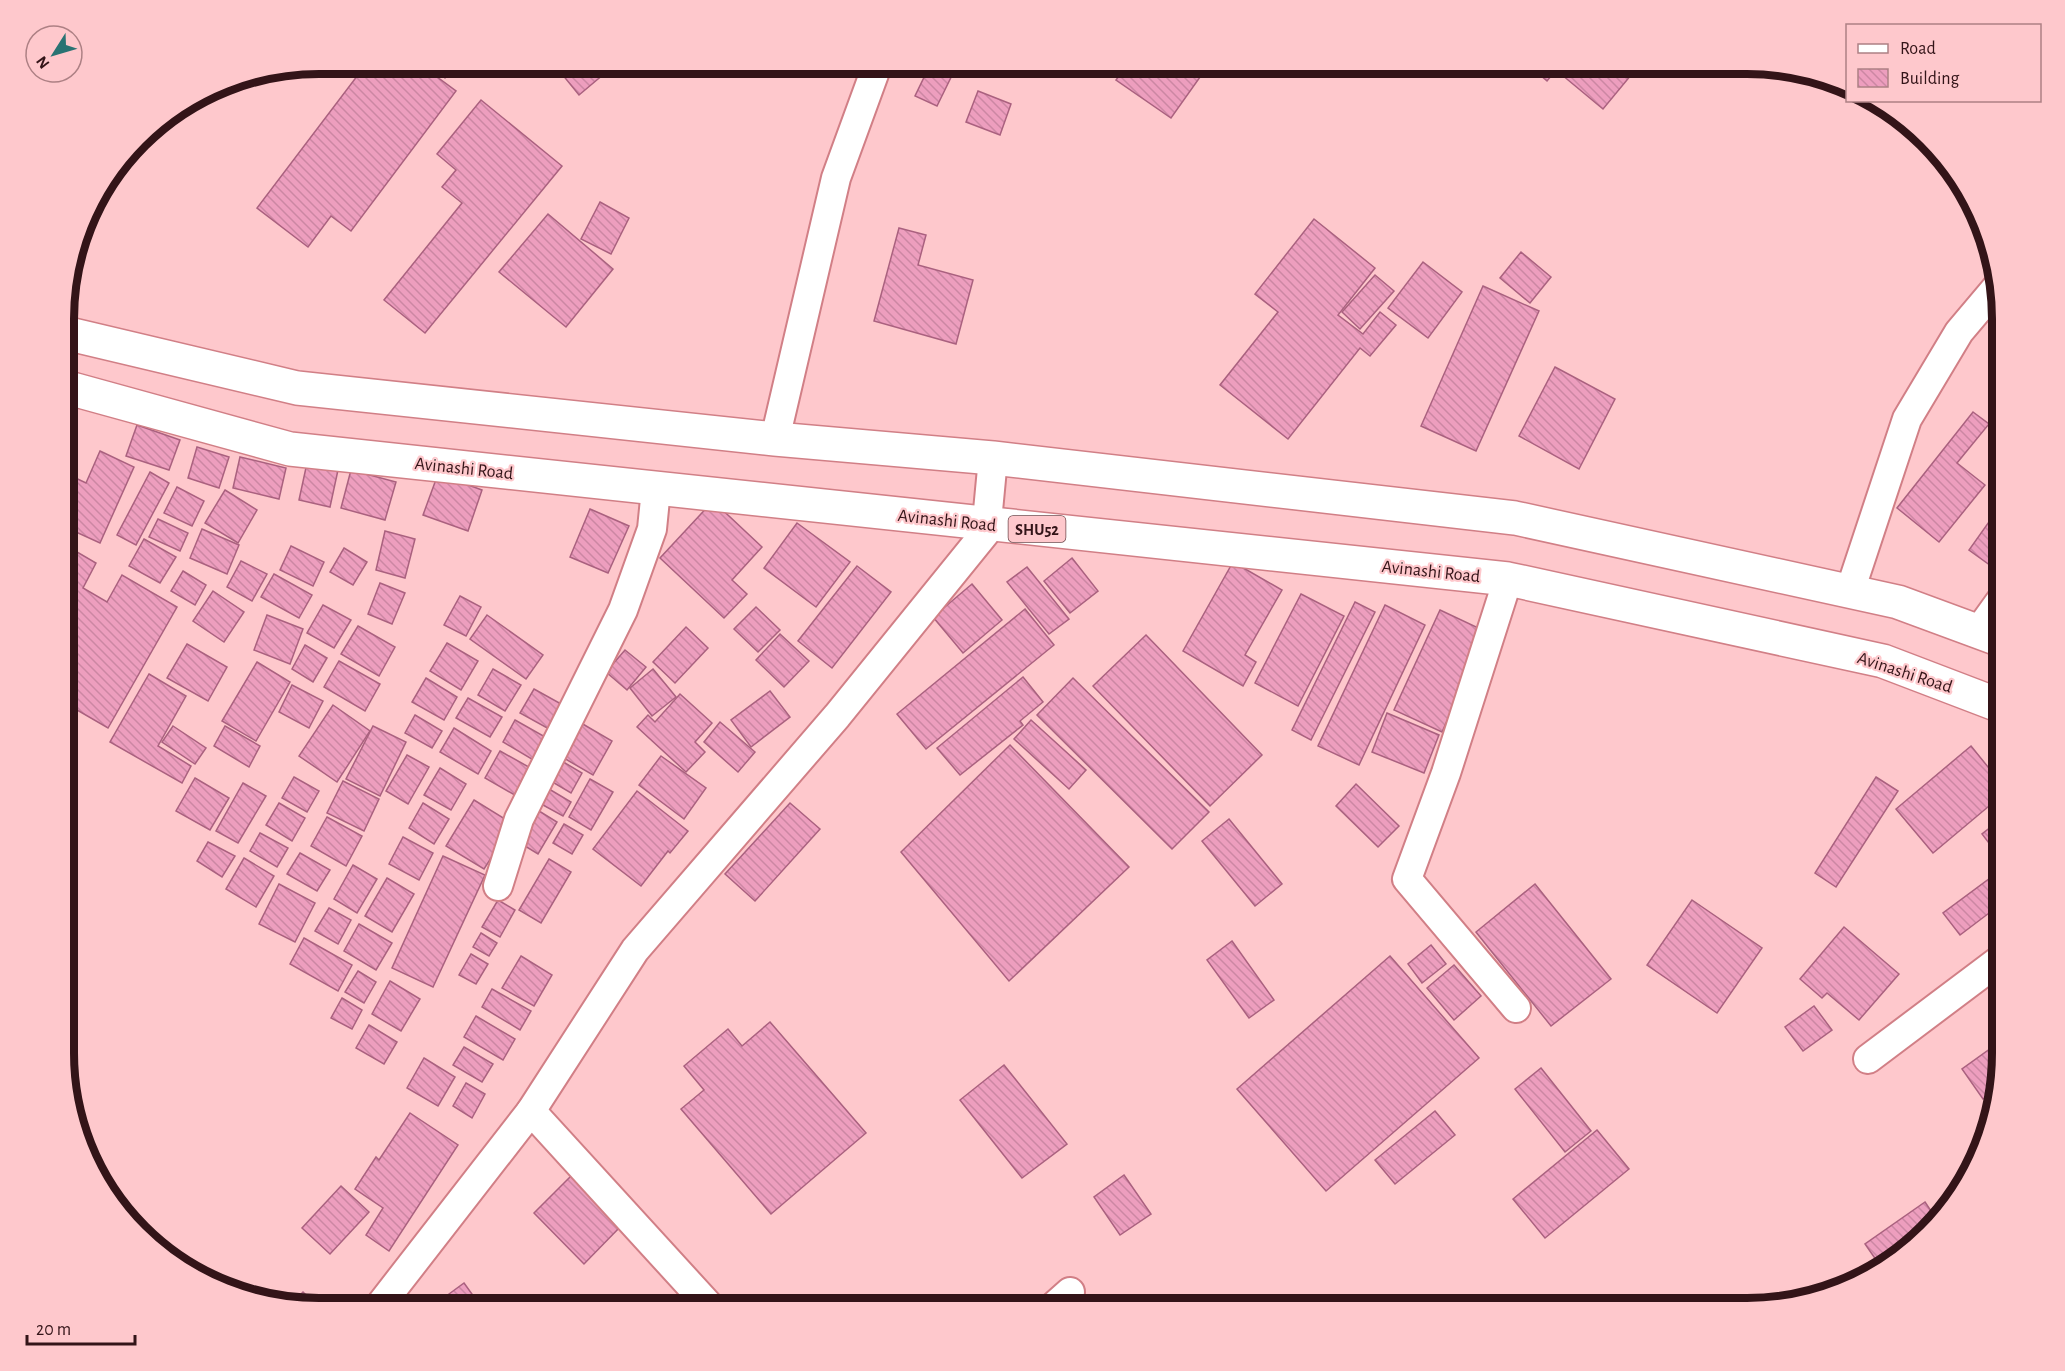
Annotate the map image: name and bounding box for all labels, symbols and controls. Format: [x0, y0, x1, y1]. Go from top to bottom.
north arrow [24, 24, 84, 84]
legend [1846, 24, 2041, 102]
text: Road [1900, 40, 1936, 58]
text: N [33, 53, 53, 72]
text: Building [1900, 70, 1960, 88]
street label: Avinashi Road [414, 455, 514, 483]
street label: Avinashi Road [897, 507, 997, 535]
road number: SHU52 [1008, 516, 1066, 542]
street label: Avinashi Road [1381, 558, 1481, 586]
street label: Avinashi Road [1855, 649, 1954, 697]
scale bar [27, 1308, 135, 1346]
text: 20 m [36, 1321, 71, 1339]

